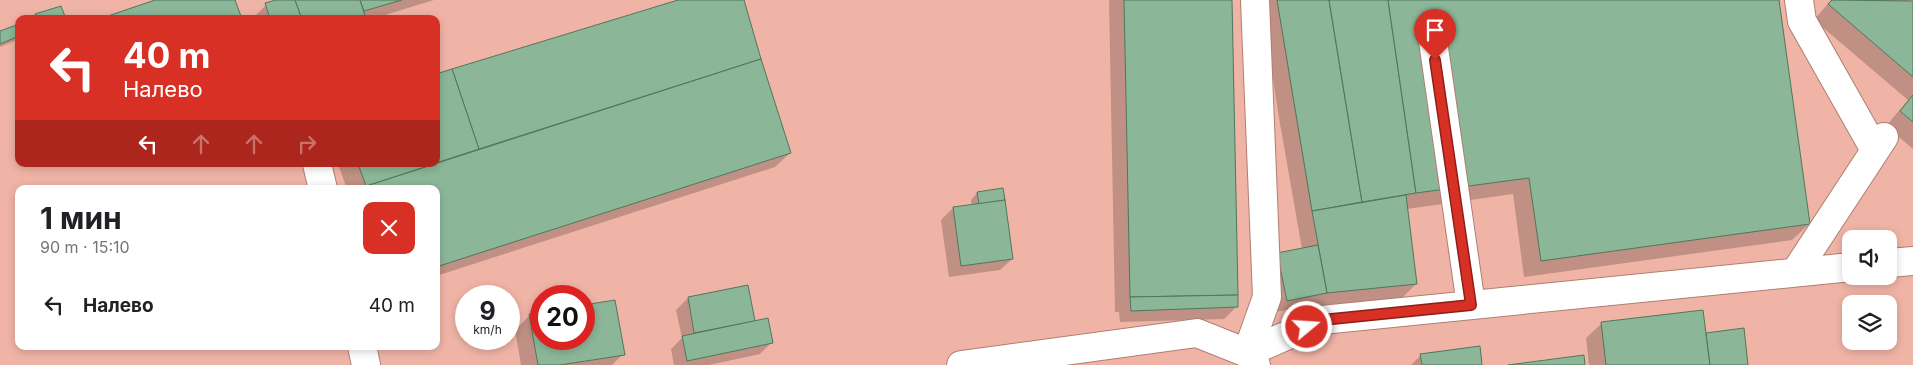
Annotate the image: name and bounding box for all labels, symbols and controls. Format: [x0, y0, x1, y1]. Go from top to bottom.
pin [1414, 9, 1456, 60]
icon: arrive [1421, 16, 1449, 44]
text: 40 m [123, 34, 211, 76]
icon: left [40, 35, 105, 100]
text: Налево [123, 76, 203, 102]
icon: left [134, 130, 162, 158]
icon: ahead [187, 130, 215, 158]
icon: ahead [240, 130, 268, 158]
icon: right [293, 130, 321, 158]
text: 1 мин [40, 200, 122, 236]
button: close [363, 202, 415, 254]
map controls [1842, 230, 1897, 350]
button: sound [1842, 230, 1897, 285]
text: 90 m · 15:10 [40, 237, 130, 257]
speed limit sign: 20 [530, 285, 595, 350]
icon: left [40, 291, 68, 319]
text: Налево [83, 294, 154, 317]
text: 40 m [369, 294, 415, 317]
button: layers [1842, 295, 1897, 350]
text: 9 [479, 296, 496, 326]
position arrow [1280, 300, 1332, 352]
text: km/h [473, 322, 502, 337]

